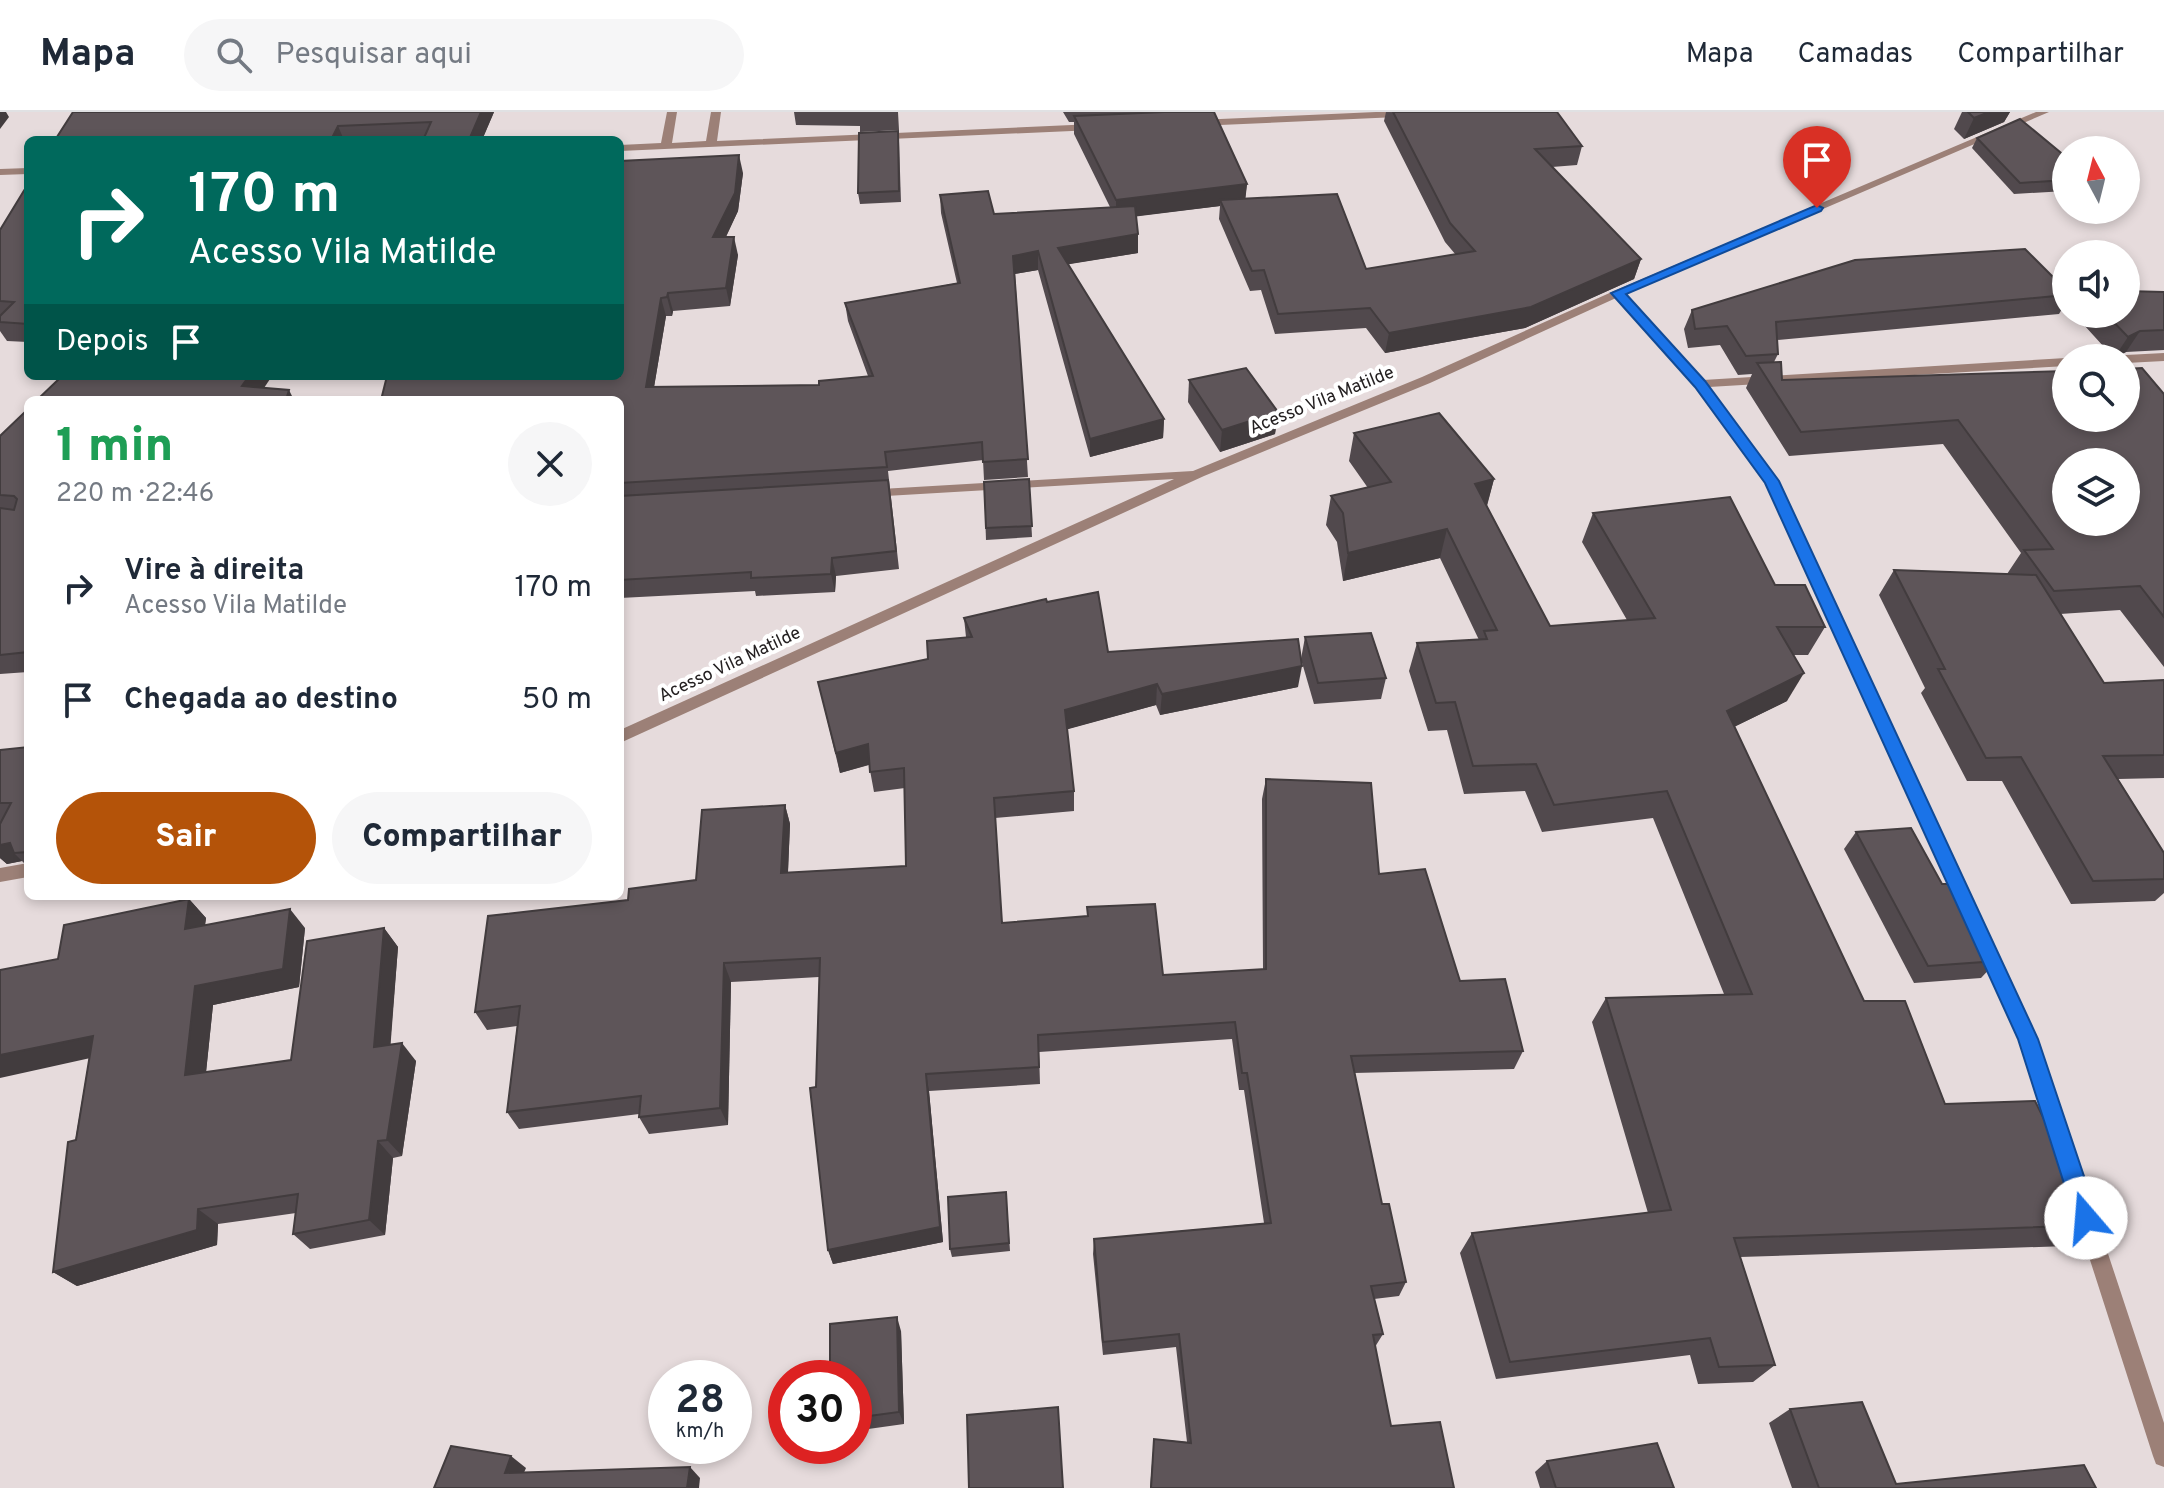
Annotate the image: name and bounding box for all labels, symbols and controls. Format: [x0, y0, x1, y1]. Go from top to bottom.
search box [184, 19, 744, 91]
text: Mapa [40, 31, 136, 80]
icon: search [212, 33, 256, 77]
text: Pesquisar aqui [276, 37, 472, 74]
text: Mapa [1686, 37, 1753, 73]
text: Camadas [1797, 37, 1913, 73]
text: Compartilhar [1957, 37, 2124, 73]
pin [1783, 126, 1851, 208]
north arrow [2052, 136, 2140, 224]
map controls [2052, 136, 2140, 536]
icon: arrive [1795, 138, 1839, 182]
text: 170 m [188, 162, 340, 232]
icon: right [56, 168, 160, 272]
text: Acesso Vila Matilde [188, 231, 497, 277]
button: sound [2052, 240, 2140, 328]
icon: arrive [164, 320, 208, 364]
text: Depois [56, 324, 148, 361]
button: search [2052, 344, 2140, 432]
street label: Acesso Vila Matilde [1246, 361, 1398, 441]
text: 1 min [56, 418, 173, 478]
button: close [508, 422, 592, 506]
button: layers [2052, 448, 2140, 536]
text: 220 m · 22:46 [56, 478, 214, 511]
text: Vire à direita [124, 553, 304, 590]
icon: right [56, 566, 100, 610]
text: 170 m [514, 570, 592, 607]
text: Acesso Vila Matilde [124, 590, 347, 623]
street label: Acesso Vila Matilde [655, 622, 805, 708]
icon: arrive [56, 678, 100, 722]
text: Chegada ao destino [124, 682, 398, 719]
text: 50 m [522, 682, 592, 719]
button: Sair [56, 792, 316, 884]
button: Compartilhar [332, 792, 592, 884]
position arrow [2044, 1176, 2128, 1260]
speed limit sign: 30 [768, 1360, 872, 1464]
text: 28 [675, 1377, 725, 1427]
text: km/h [676, 1419, 724, 1445]

